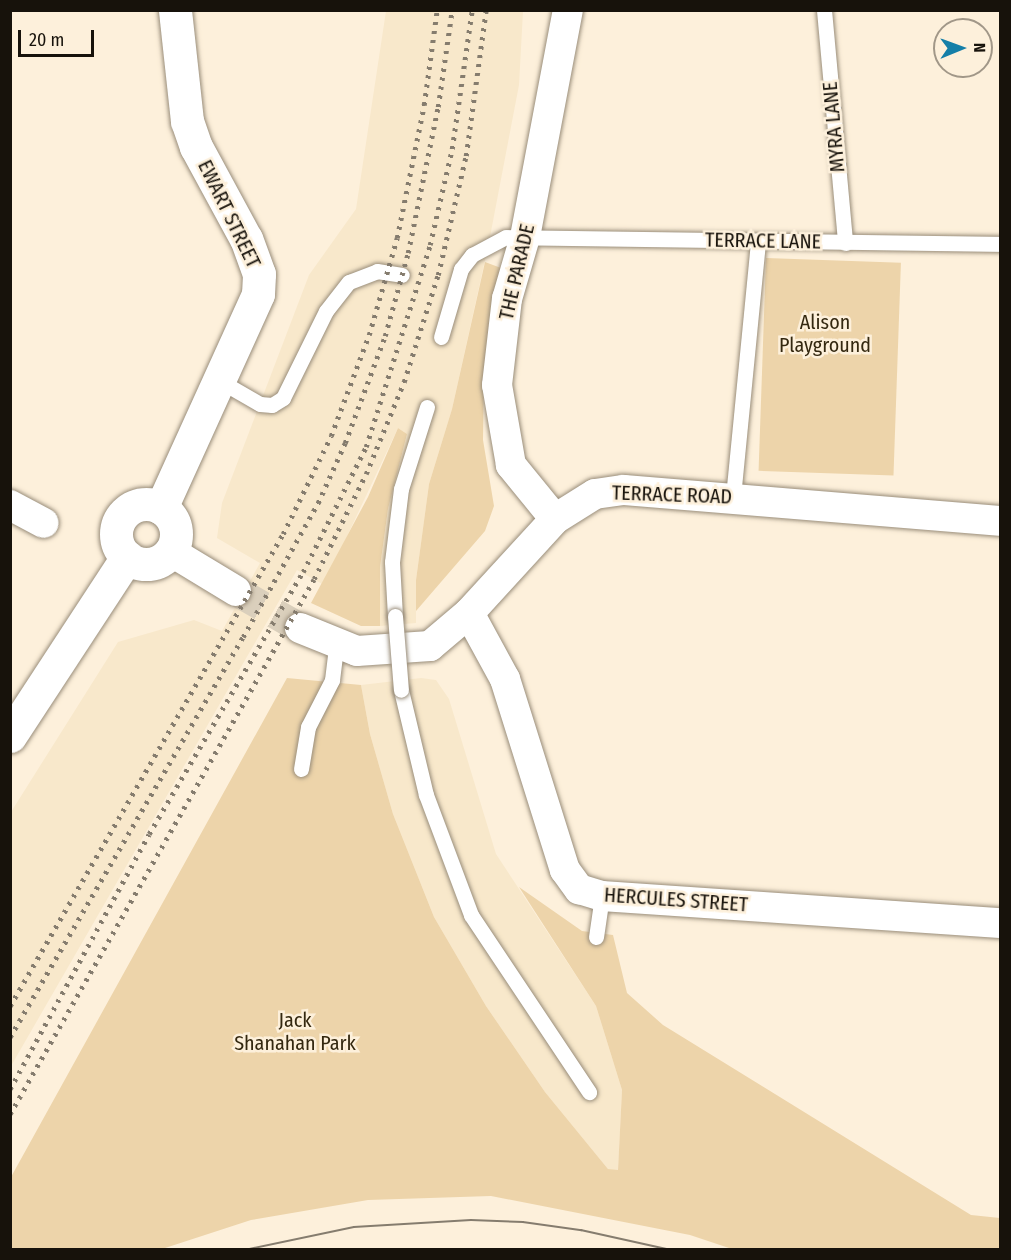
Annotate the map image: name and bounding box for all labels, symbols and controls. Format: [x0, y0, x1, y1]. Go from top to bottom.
scale bar [21, 18, 98, 56]
north arrow [933, 18, 993, 78]
text: 20 m [29, 29, 64, 51]
text: N [970, 43, 989, 53]
street label: MYRA LANE [818, 81, 850, 173]
street label: EWART STREET [193, 156, 265, 272]
street label: THE PARADE [494, 222, 540, 322]
street label: TERRACE LANE [705, 228, 821, 254]
park label: Alison Playground [779, 310, 871, 357]
street label: TERRACE ROAD [612, 481, 732, 509]
street label: HERCULES STREET [603, 883, 749, 917]
park label: Jack Shanahan Park [234, 1008, 356, 1055]

